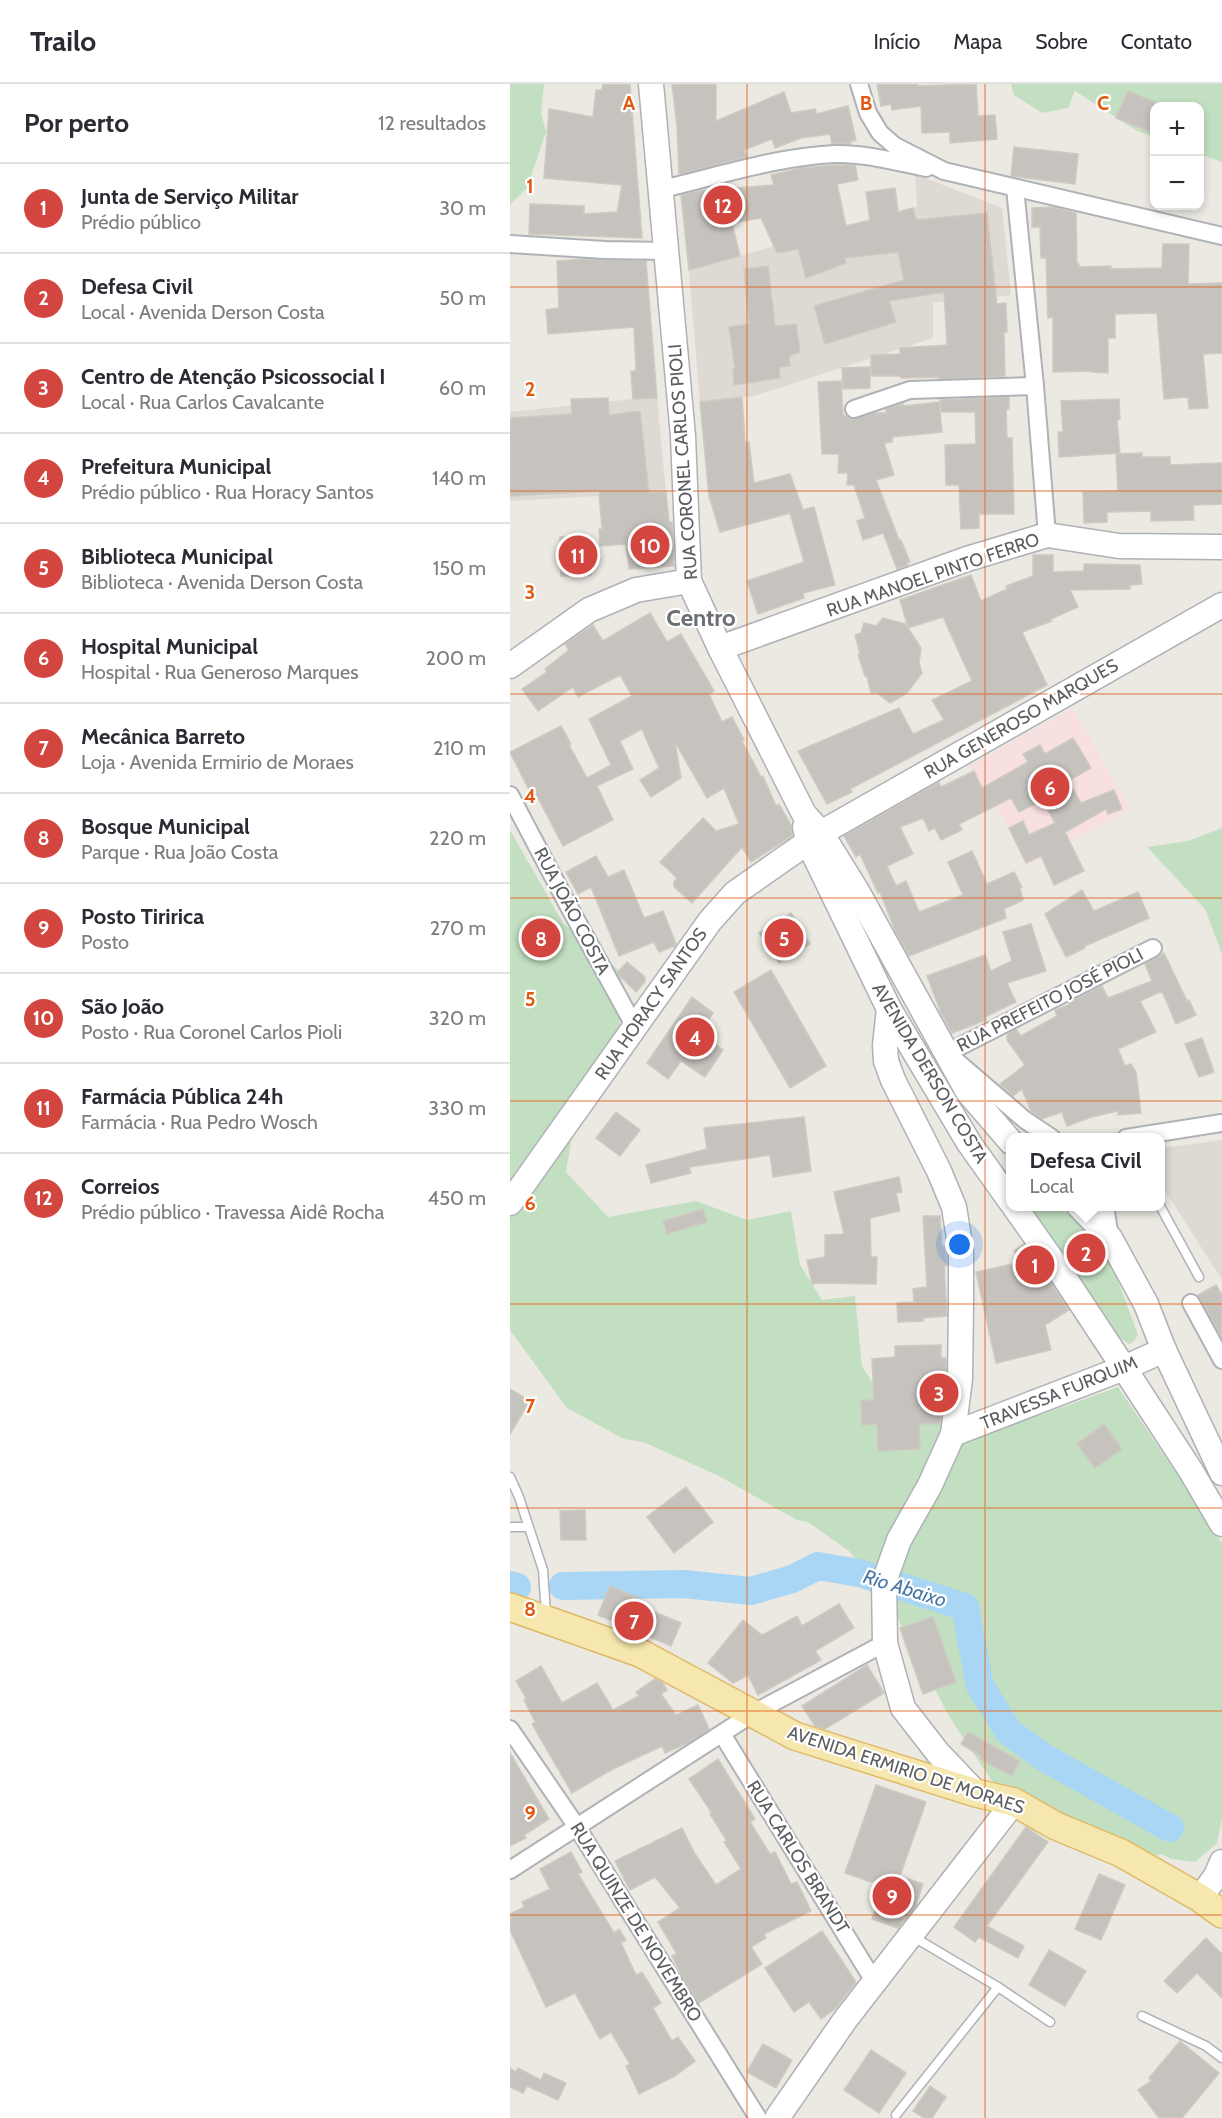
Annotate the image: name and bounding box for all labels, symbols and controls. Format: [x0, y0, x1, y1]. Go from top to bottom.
text: Trailo [30, 24, 96, 58]
text: Início [873, 29, 920, 54]
text: Mapa [953, 29, 1002, 54]
text: Sobre [1035, 29, 1088, 54]
text: Contato [1121, 29, 1192, 54]
text: A [623, 91, 636, 115]
text: B [860, 91, 872, 115]
text: C [1097, 91, 1109, 115]
map controls [1150, 102, 1204, 210]
button: + [1150, 102, 1204, 156]
text: Por perto [24, 107, 129, 139]
text: 12 resultados [378, 111, 486, 135]
button: − [1150, 156, 1204, 210]
text: 1 [526, 174, 534, 198]
pin: 12 [704, 182, 742, 228]
text: Junta de Serviço Militar [81, 183, 299, 210]
text: 1 [40, 196, 47, 220]
text: 30 m [439, 196, 486, 220]
text: Prédio público [81, 210, 201, 234]
text: Defesa Civil [81, 273, 193, 300]
text: 2 [38, 286, 49, 310]
text: 50 m [439, 286, 486, 310]
text: Local · Avenida Derson Costa [81, 300, 325, 324]
street label: RUA CORONEL CARLOS PIOLI [664, 343, 702, 581]
text: Centro de Atenção Psicossocial I [81, 363, 386, 390]
text: 3 [38, 376, 49, 400]
text: 60 m [439, 376, 486, 400]
text: 2 [525, 377, 535, 401]
text: Local · Rua Carlos Cavalcante [81, 390, 324, 414]
text: Prefeitura Municipal [81, 453, 271, 480]
text: 4 [37, 466, 50, 490]
text: 140 m [432, 466, 486, 490]
text: Prédio público · Rua Horacy Santos [81, 480, 374, 504]
pin: 10 [630, 522, 670, 568]
street label: RUA MANOEL PINTO FERRO [824, 528, 1042, 622]
pin: 11 [558, 532, 598, 578]
text: Biblioteca Municipal [81, 543, 273, 570]
text: 5 [38, 556, 49, 580]
text: 150 m [433, 556, 486, 580]
text: Biblioteca · Avenida Derson Costa [81, 570, 363, 594]
text: 3 [525, 580, 535, 604]
district label: Centro [666, 603, 736, 632]
text: Hospital Municipal [81, 633, 258, 660]
text: 6 [38, 646, 49, 670]
text: 200 m [426, 646, 486, 670]
street label: RUA GENEROSO MARQUES [920, 654, 1122, 784]
text: Hospital · Rua Generoso Marques [81, 660, 358, 684]
text: Mecânica Barreto [81, 723, 245, 750]
text: 7 [38, 736, 49, 760]
text: 210 m [433, 736, 486, 760]
text: Loja · Avenida Ermirio de Moraes [81, 750, 354, 774]
pin: 6 [1030, 764, 1070, 810]
text: 4 [524, 784, 536, 808]
text: Bosque Municipal [81, 813, 250, 840]
text: 8 [37, 826, 50, 850]
text: 220 m [429, 826, 486, 850]
text: Parque · Rua João Costa [81, 840, 278, 864]
street label: RUA JOÃO COSTA [529, 844, 615, 978]
text: Posto Tiririca [81, 903, 204, 930]
text: 9 [38, 916, 49, 940]
text: 270 m [430, 916, 486, 940]
pin: 8 [522, 916, 561, 960]
pin: 5 [764, 916, 804, 960]
street label: RUA HORACY SANTOS [590, 924, 712, 1084]
text: Posto [81, 930, 129, 954]
street label: RUA PREFEITO JOSÉ PIOLI [953, 943, 1147, 1057]
street label: AVENIDA DERSON COSTA [867, 979, 993, 1167]
text: 5 [525, 987, 535, 1011]
text: São João [81, 993, 164, 1020]
text: 10 [33, 1006, 54, 1030]
text: 320 m [429, 1006, 486, 1030]
pin: 4 [676, 1014, 714, 1060]
text: Posto · Rua Coronel Carlos Pioli [81, 1020, 342, 1044]
text: Farmácia Pública 24h [81, 1083, 283, 1110]
text: 11 [36, 1096, 51, 1120]
text: 330 m [428, 1096, 486, 1120]
text: Farmácia · Rua Pedro Wosch [81, 1110, 318, 1134]
popup [1006, 1133, 1165, 1211]
text: Defesa Civil [1029, 1147, 1142, 1174]
text: Correios [81, 1173, 160, 1200]
text: Local [1029, 1174, 1074, 1198]
text: 12 [35, 1186, 52, 1210]
text: 450 m [428, 1186, 486, 1210]
text: 6 [524, 1191, 536, 1215]
text: Prédio público · Travessa Aidê Rocha [81, 1200, 384, 1224]
your location [945, 1230, 974, 1259]
pin: 2 [1066, 1230, 1106, 1276]
pin: 1 [1016, 1242, 1054, 1288]
street label: TRAVESSA FURQUIM [977, 1352, 1141, 1434]
pin: 3 [920, 1370, 958, 1416]
text: 7 [525, 1394, 536, 1418]
water label: Rio Abaixo [861, 1564, 949, 1612]
text: 8 [524, 1597, 536, 1621]
pin: 7 [614, 1598, 654, 1644]
street label: AVENIDA ERMIRIO DE MORAES [785, 1721, 1027, 1819]
street label: RUA CARLOS BRANDT [742, 1776, 854, 1938]
text: 9 [524, 1801, 536, 1825]
street label: RUA QUINZE DE NOVEMBRO [565, 1818, 707, 2026]
pin: 9 [872, 1874, 911, 1918]

